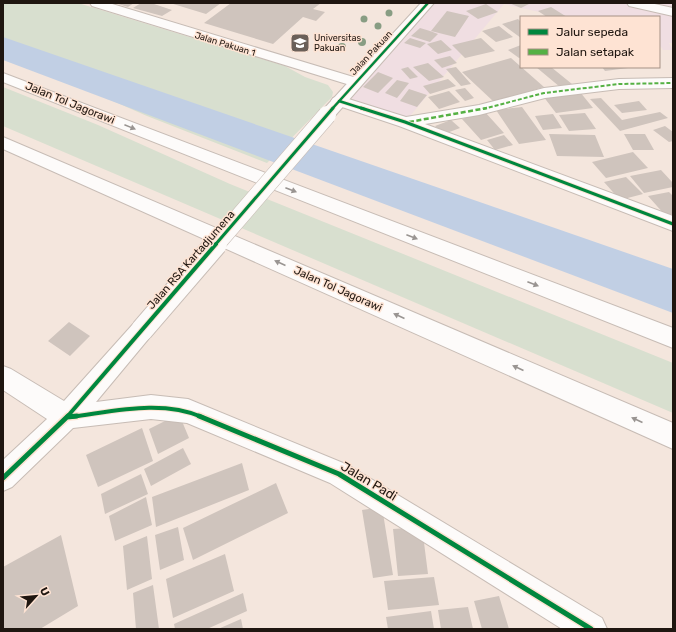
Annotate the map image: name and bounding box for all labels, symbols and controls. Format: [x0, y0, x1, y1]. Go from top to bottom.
legend [520, 16, 660, 68]
text: Jalur sepeda [556, 25, 628, 39]
street label: Jalan Pakuan [348, 29, 394, 77]
street label: Jalan Pakuan 1 [194, 30, 257, 58]
school or university icon: Universitas Pakuan [289, 32, 311, 54]
place label: Universitas Pakuan [314, 33, 361, 53]
text: Jalan setapak [556, 45, 635, 59]
street label: Jalan Tol Jagorawi [23, 79, 117, 127]
one-way arrow [125, 125, 137, 131]
one-way arrow [285, 187, 296, 193]
street label: Jalan RSA Kartadjumena [145, 208, 237, 312]
one-way arrow [406, 234, 418, 240]
one-way arrow [275, 260, 286, 266]
street label: Jalan Tol Jagorawi [292, 264, 384, 314]
one-way arrow [527, 281, 539, 287]
one-way arrow [393, 312, 405, 318]
one-way arrow [513, 365, 524, 371]
one-way arrow [632, 417, 643, 423]
street label: Jalan Padi [338, 458, 400, 504]
north arrow [16, 576, 56, 616]
text: U [37, 585, 52, 598]

